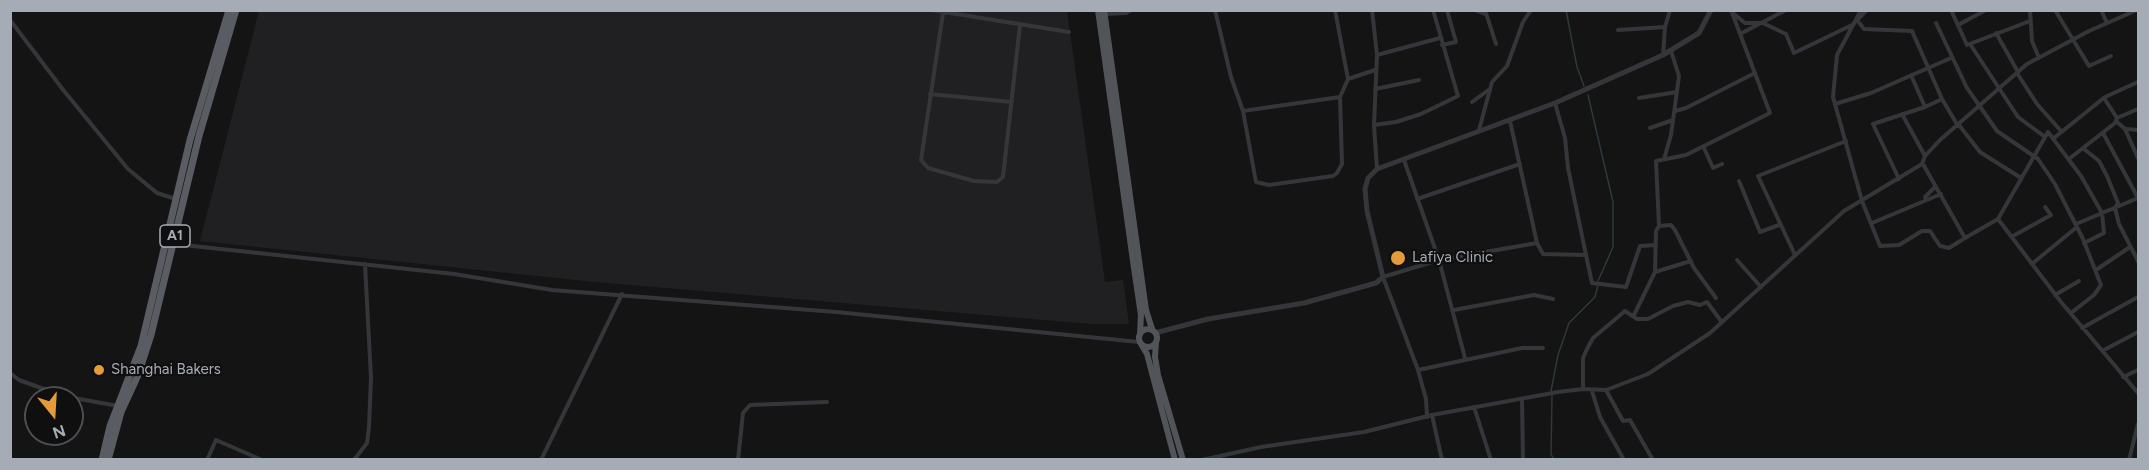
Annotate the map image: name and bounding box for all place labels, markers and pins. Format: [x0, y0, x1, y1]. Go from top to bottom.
marker: Lafiya Clinic [1389, 249, 1407, 267]
place label: Lafiya Clinic [1412, 249, 1493, 267]
place label: Shanghai Bakers [111, 361, 221, 379]
marker: Shanghai Bakers [92, 363, 106, 377]

